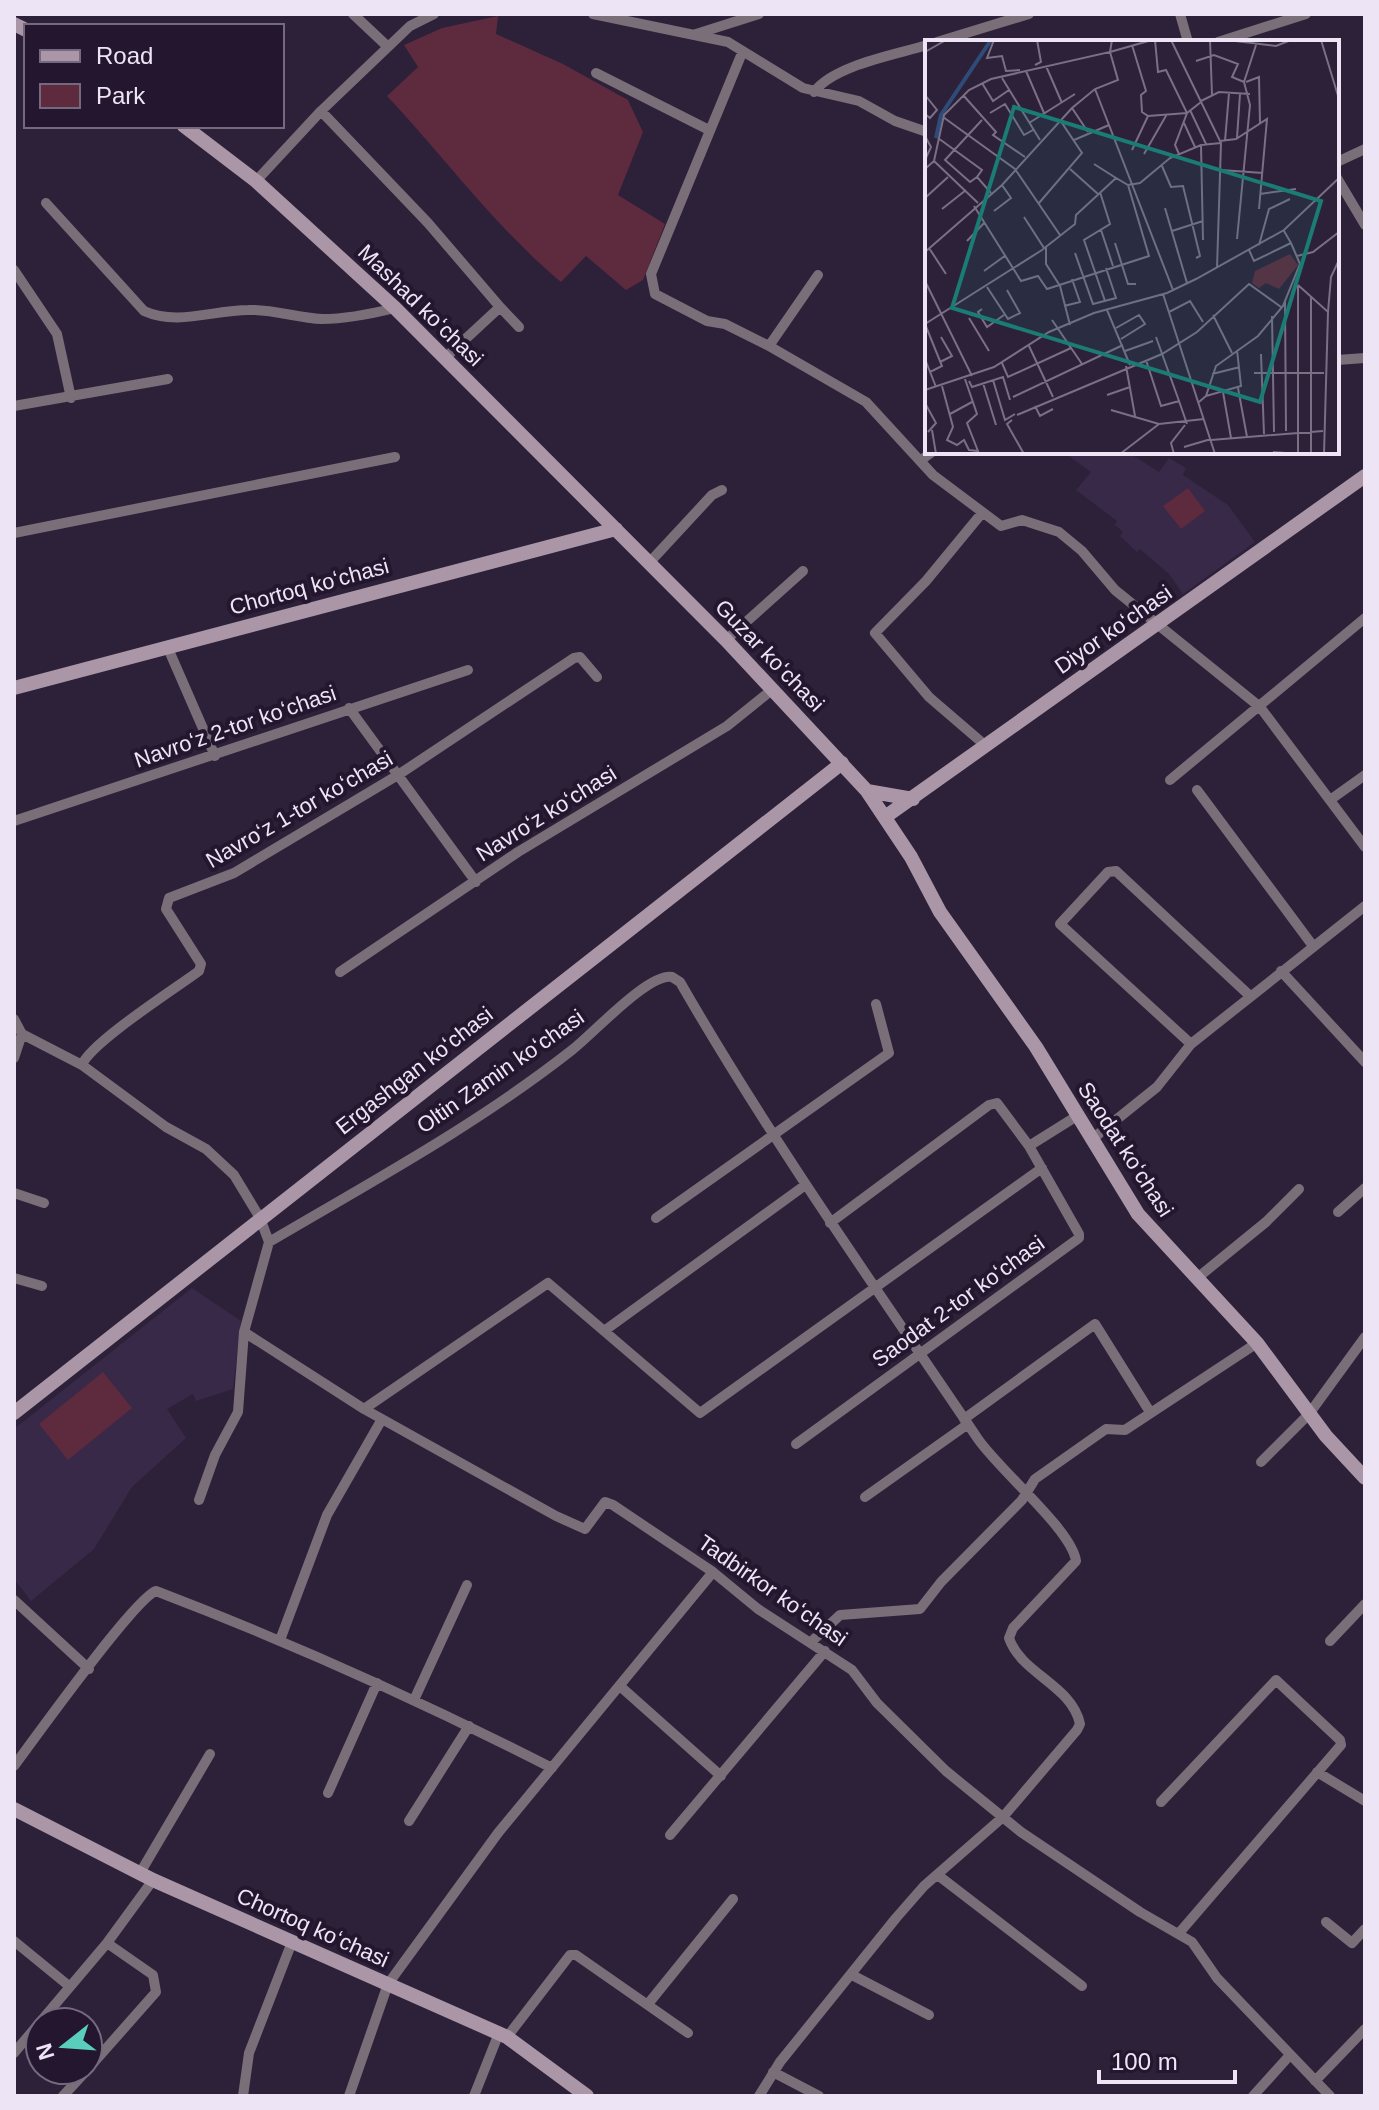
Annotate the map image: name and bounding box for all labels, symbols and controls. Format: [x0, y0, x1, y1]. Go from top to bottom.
legend [24, 24, 284, 128]
inset map [925, 40, 1339, 454]
text: Road [96, 42, 153, 69]
text: Park [96, 82, 146, 109]
street label: Mashad koʻchasi [353, 239, 488, 371]
street label: Chortoq koʻchasi [227, 553, 392, 620]
street label: Diyor koʻchasi [1050, 580, 1177, 679]
street label: Guzar koʻchasi [710, 594, 829, 716]
street label: Navroʻz 2-tor koʻchasi [131, 680, 339, 773]
street label: Navroʻz 1-tor koʻchasi [201, 746, 397, 873]
street label: Navroʻz koʻchasi [472, 760, 621, 866]
street label: Ergashgan koʻchasi [331, 1001, 498, 1139]
street label: Oltin Zamin koʻchasi [412, 1004, 589, 1138]
street label: Saodat koʻchasi [1073, 1077, 1178, 1221]
street label: Saodat 2-tor koʻchasi [867, 1231, 1049, 1372]
street label: Tadbirkor koʻchasi [693, 1530, 852, 1651]
street label: Chortoq koʻchasi [233, 1883, 393, 1972]
north arrow [24, 2006, 104, 2086]
scale bar [1099, 2034, 1235, 2084]
text: N [31, 2040, 60, 2063]
text: 100 m [1111, 2048, 1178, 2075]

